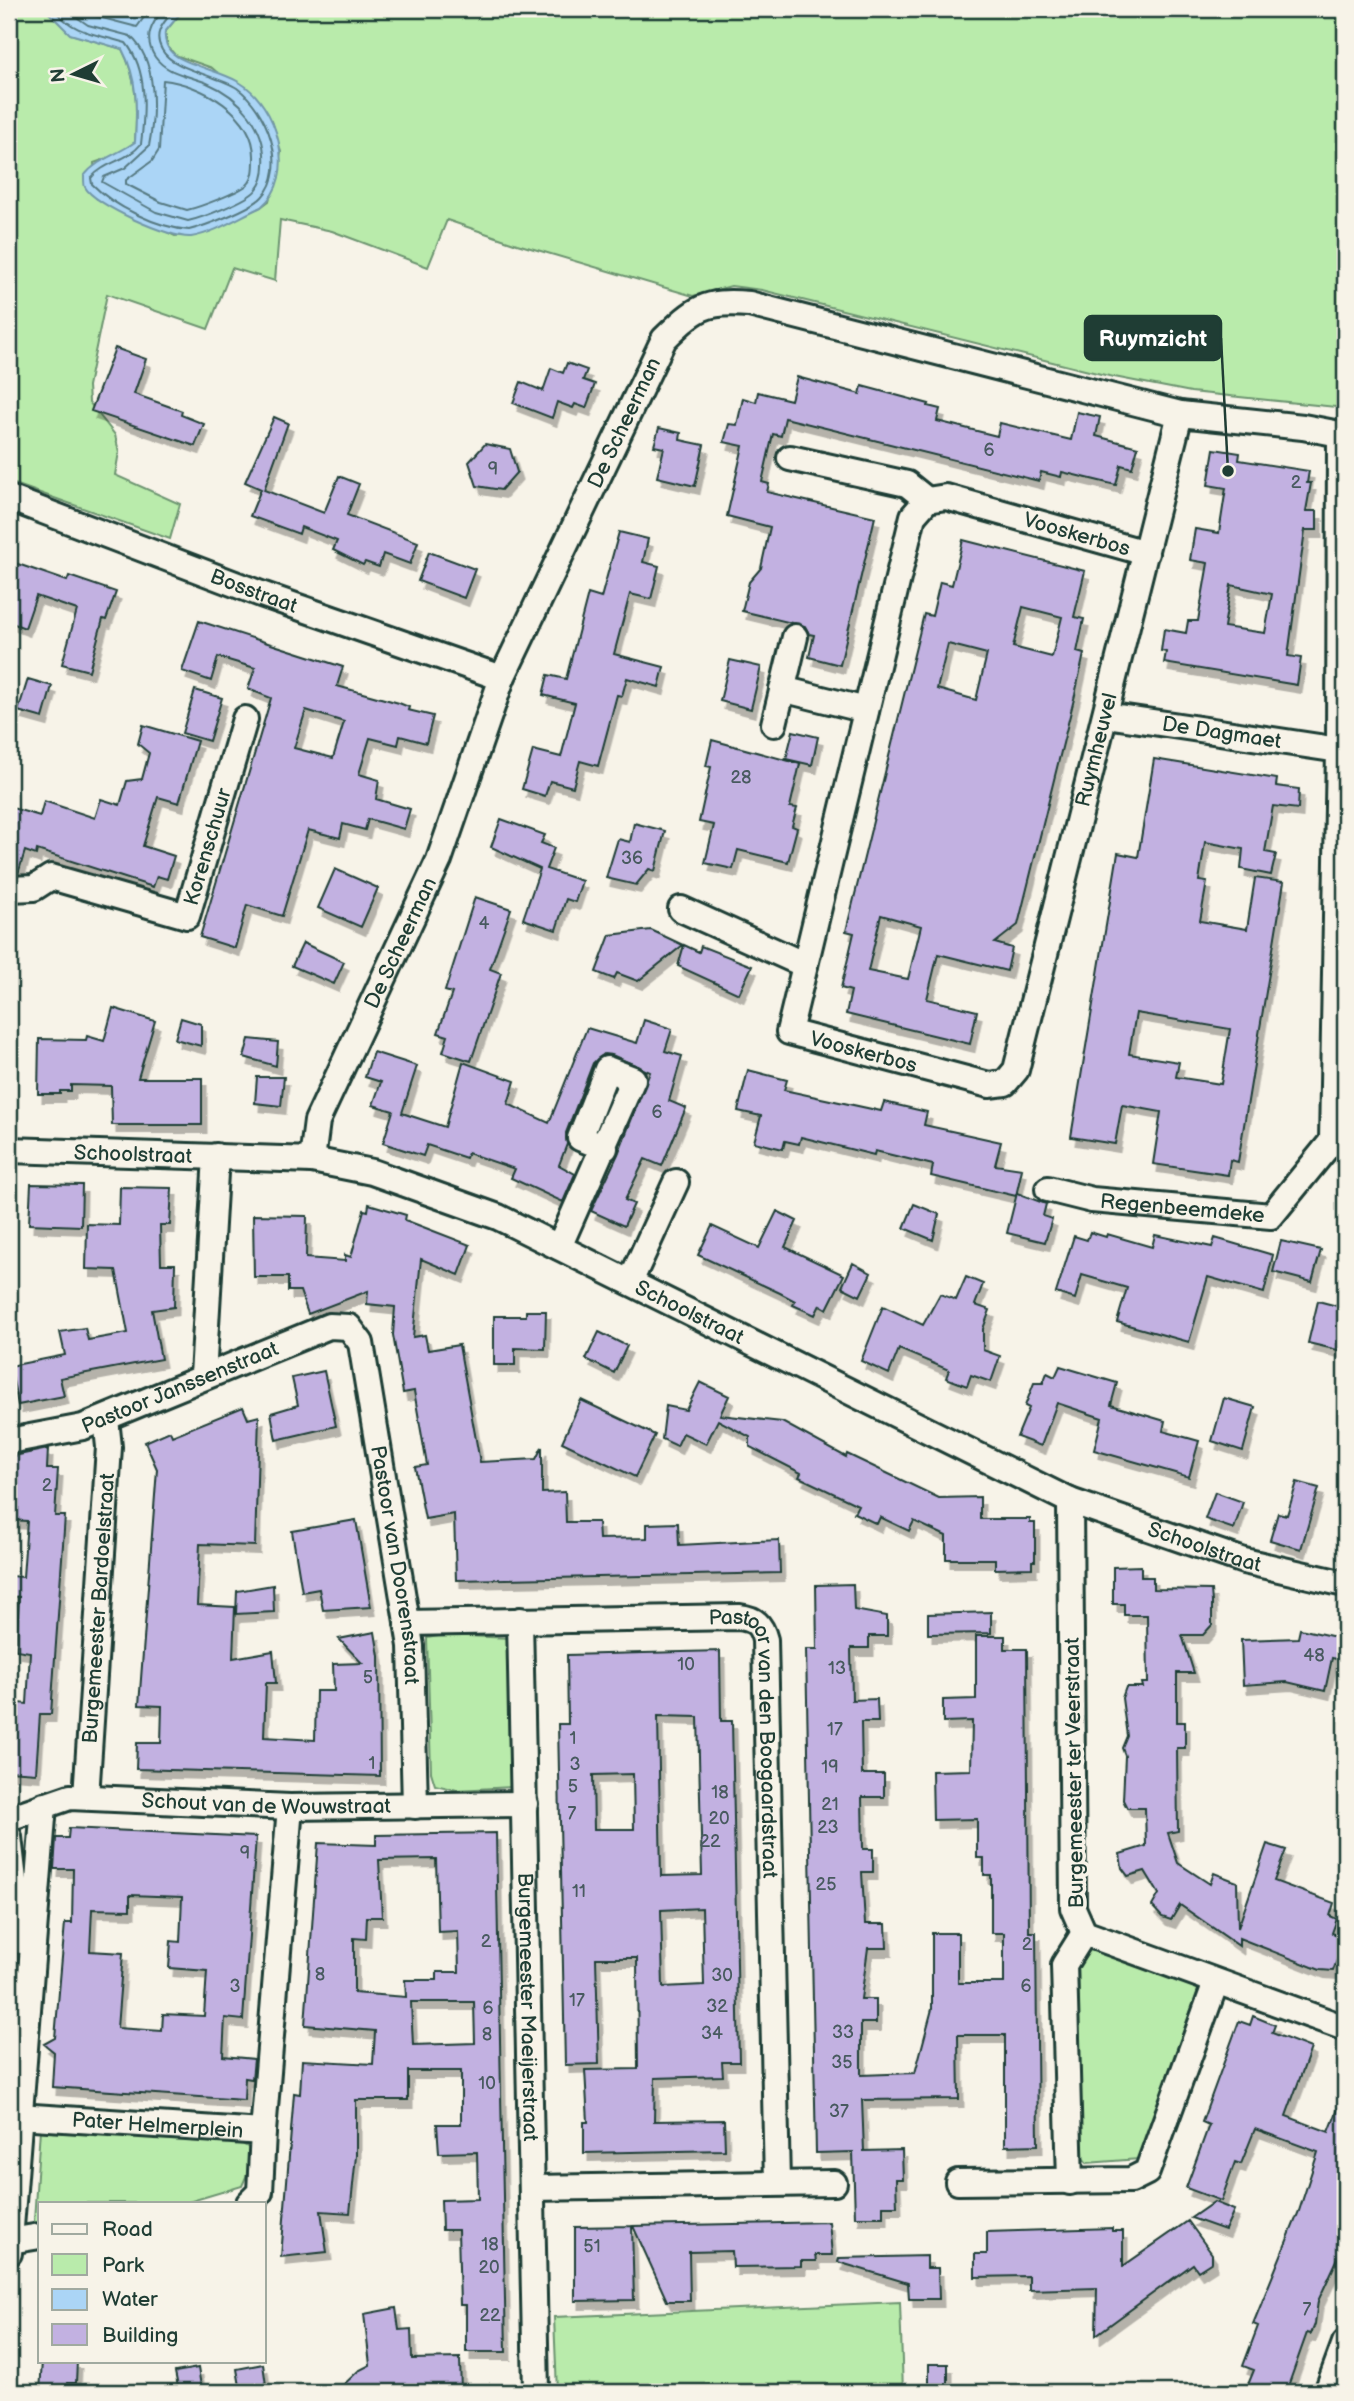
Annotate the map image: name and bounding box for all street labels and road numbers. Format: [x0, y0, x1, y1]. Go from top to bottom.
street label: De Scheerman [583, 353, 666, 492]
street label: Vooskerbos [1021, 507, 1133, 562]
street label: Bosstraat [207, 564, 301, 619]
street label: Ruymheuvel [1070, 690, 1123, 809]
street label: De Dagmaet [1160, 712, 1284, 754]
street label: Korenschuur [179, 785, 237, 908]
street label: De Scheerman [359, 873, 442, 1013]
street label: Vooskerbos [807, 1026, 920, 1078]
street label: Schoolstraat [73, 1140, 193, 1169]
street label: Regenbeemdeke [1099, 1189, 1266, 1228]
street label: Schoolstraat [631, 1275, 748, 1350]
street label: Pastoor Janssenstraat [78, 1336, 283, 1439]
street label: Pastoor van Doorenstraat [365, 1444, 424, 1685]
street label: Burgemeester Bardoelstraat [78, 1472, 120, 1744]
street label: Schoolstraat [1144, 1517, 1264, 1578]
street label: Pastoor van den Boogaardstraat [708, 1605, 782, 1879]
street label: Burgemeester ter Veerstraat [1060, 1637, 1089, 1909]
street label: Schout van de Wouwstraat [141, 1788, 392, 1820]
street label: Burgemeester Maeijerstraat [512, 1872, 543, 2142]
street label: Pater Helmerplein [71, 2108, 244, 2144]

